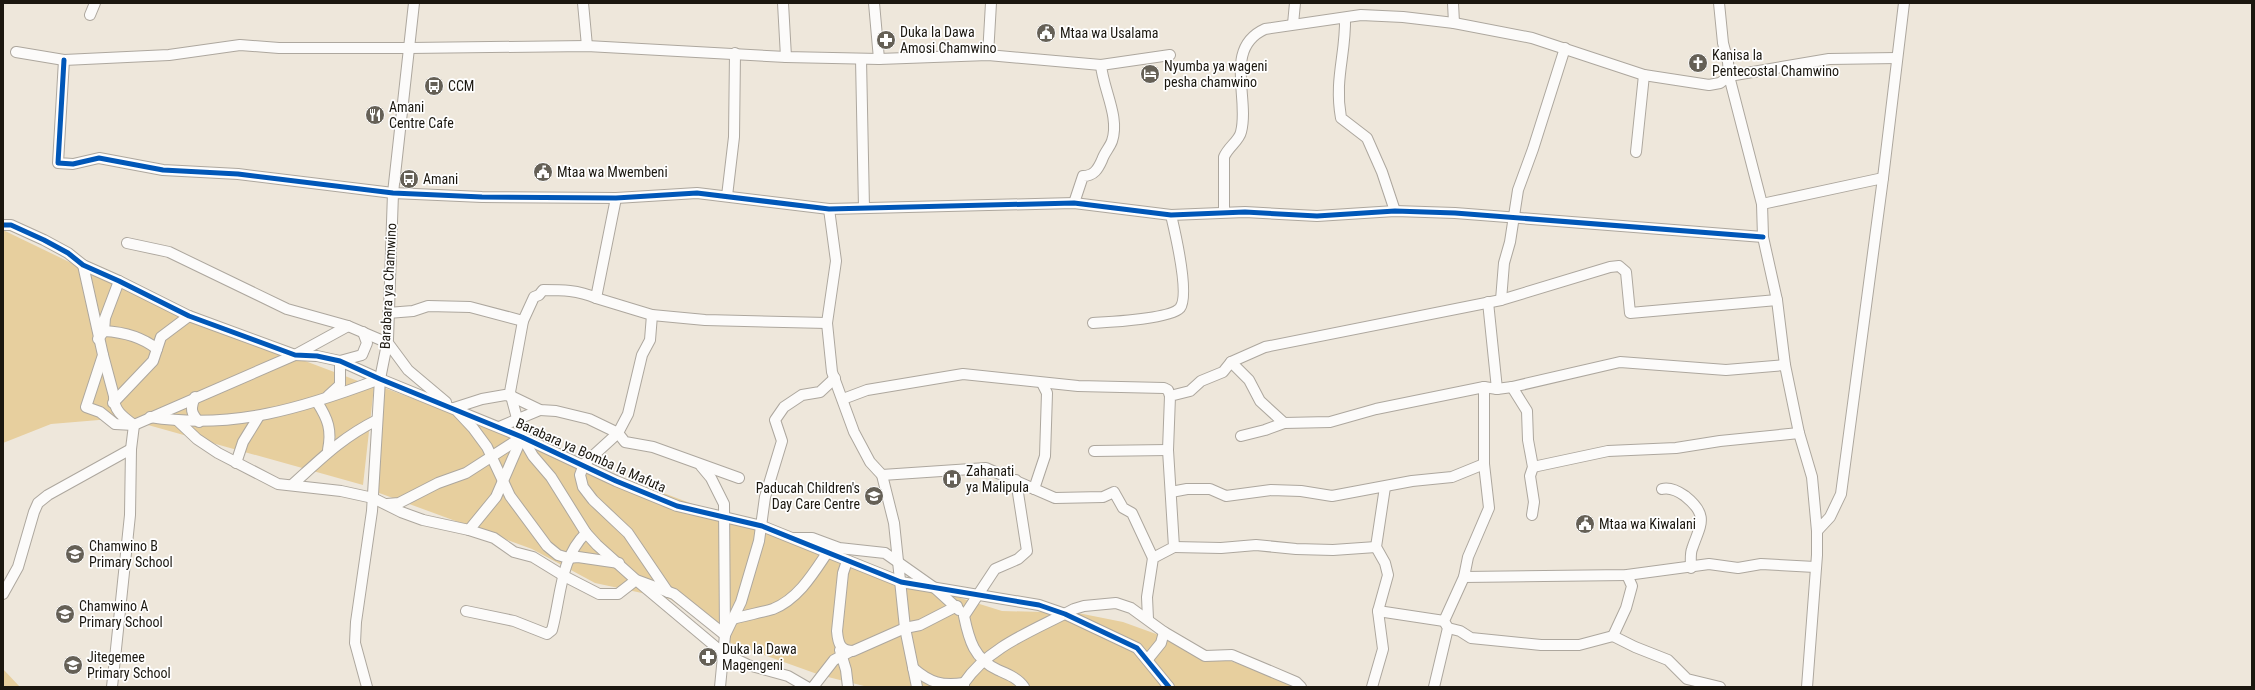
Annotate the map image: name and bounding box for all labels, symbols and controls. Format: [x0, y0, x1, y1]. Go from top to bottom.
public building icon: Mtaa wa Usalama [1035, 22, 1057, 44]
place label: Duka la Dawa Amosi Chamwino [900, 24, 997, 56]
place label: Mtaa wa Usalama [1060, 25, 1158, 41]
pharmacy icon: Duka la Dawa Amosi Chamwino [875, 29, 897, 51]
place label: Kanisa la Pentecostal Chamwino [1712, 47, 1839, 79]
church icon: Kanisa la Pentecostal Chamwino [1687, 52, 1709, 74]
place label: Nyumba ya wageni pesha chamwino [1164, 58, 1268, 90]
hotel icon: Nyumba ya wageni pesha chamwino [1139, 63, 1161, 85]
bus stop icon: CCM [423, 75, 445, 97]
place label: CCM [448, 78, 474, 94]
place label: Amani Centre Cafe [389, 99, 454, 131]
restaurant icon: Amani Centre Cafe [364, 104, 386, 126]
public building icon: Mtaa wa Mwembeni [532, 161, 554, 183]
place label: Mtaa wa Mwembeni [557, 164, 668, 180]
bus stop icon: Amani [398, 168, 420, 190]
place label: Amani [423, 171, 458, 187]
street label: Barabara ya Chamwino [377, 223, 399, 349]
street label: Barabara ya Bomba la Mafuta [513, 415, 669, 495]
place label: Zahanati ya Malipula [966, 463, 1029, 495]
hospital icon: Zahanati ya Malipula [941, 468, 963, 490]
place label: Paducah Children's Day Care Centre [756, 480, 860, 512]
school or university icon: Paducah Children's Day Care Centre [863, 485, 885, 507]
public building icon: Mtaa wa Kiwalani [1574, 513, 1596, 535]
place label: Mtaa wa Kiwalani [1599, 516, 1696, 532]
place label: Chamwino B Primary School [89, 538, 173, 570]
school or university icon: Chamwino B Primary School [64, 543, 86, 565]
place label: Chamwino A Primary School [79, 598, 163, 630]
school or university icon: Chamwino A Primary School [54, 603, 76, 625]
place label: Duka la Dawa Magengeni [722, 641, 797, 673]
pharmacy icon: Duka la Dawa Magengeni [697, 646, 719, 668]
place label: Jitegemee Primary School [87, 649, 171, 681]
school or university icon: Jitegemee Primary School [62, 654, 84, 676]

